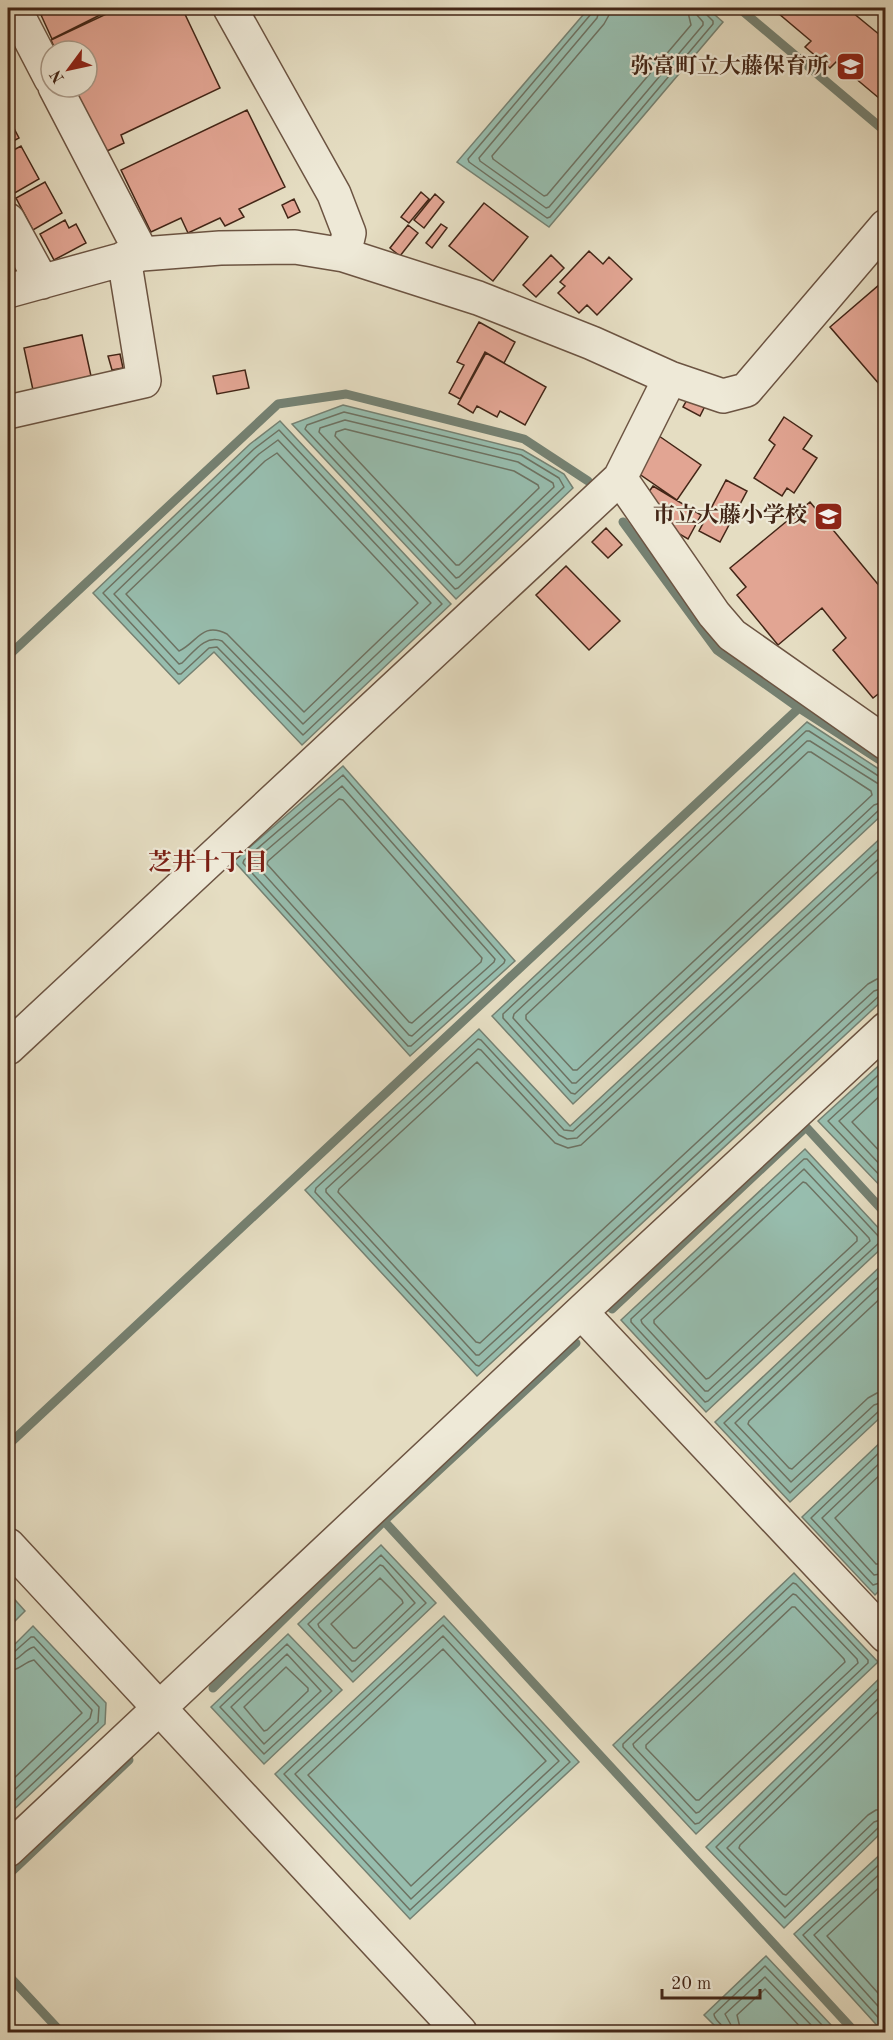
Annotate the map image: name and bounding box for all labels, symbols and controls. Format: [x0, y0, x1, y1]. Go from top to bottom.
north arrow [39, 39, 99, 99]
school or university icon: 弥富町立大藤保育所 [834, 51, 866, 83]
place label: 弥富町立大藤保育所 [631, 54, 829, 78]
text: N [48, 66, 68, 86]
school or university icon: 市立大藤小学校 [812, 500, 844, 532]
place label: 市立大藤小学校 [653, 503, 807, 527]
district label: 芝井十丁目 [148, 849, 268, 876]
scale bar [662, 1962, 760, 2000]
text: 20 m [671, 1975, 711, 1993]

